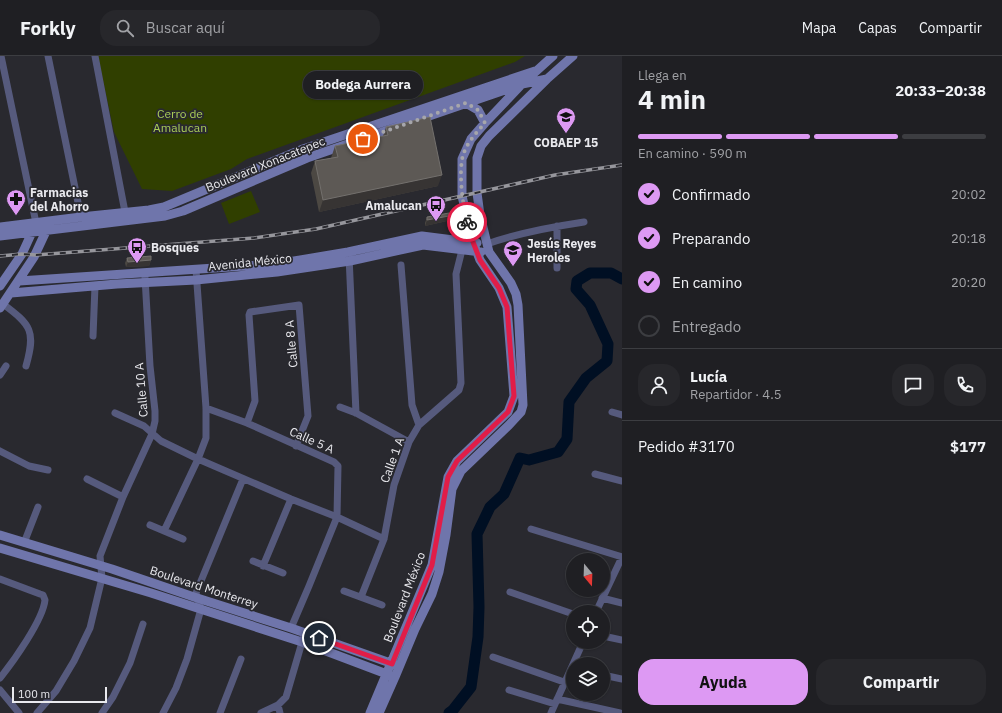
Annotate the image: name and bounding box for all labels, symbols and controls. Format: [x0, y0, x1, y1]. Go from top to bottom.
search box [100, 10, 380, 46]
text: Forkly [20, 16, 76, 40]
icon: search [114, 17, 136, 39]
text: Buscar aquí [146, 18, 225, 37]
text: Mapa [802, 19, 836, 37]
text: Capas [858, 19, 897, 37]
text: Compartir [919, 19, 982, 37]
text: Llega en [638, 67, 687, 84]
callout: Bodega Aurrera [303, 71, 423, 99]
text: Bodega Aurrera [315, 76, 411, 93]
text: 20:33–20:38 [895, 81, 986, 100]
text: 4 min [638, 82, 706, 116]
park label: Cerro de Amalucan [153, 106, 207, 135]
school or university icon: COBAEP 15 [555, 106, 577, 134]
pin [346, 122, 380, 156]
icon: bag [352, 128, 374, 150]
street label: Boulevard Xonacatepec [203, 133, 327, 195]
place label: COBAEP 15 [534, 135, 598, 150]
text: En camino · 590 m [638, 145, 747, 162]
icon: check [638, 183, 660, 205]
place label: Farmacias del Ahorro [30, 185, 89, 214]
text: Confirmado [672, 185, 750, 204]
text: 20:02 [951, 186, 986, 203]
pharmacy icon: Farmacias del Ahorro [5, 188, 27, 216]
bus stop icon: Amalucan [425, 194, 447, 222]
place label: Amalucan [365, 198, 422, 213]
courier [447, 202, 487, 242]
icon: bike [456, 211, 478, 233]
icon: check [638, 227, 660, 249]
text: Preparando [672, 229, 750, 248]
text: 20:18 [951, 230, 986, 247]
bus stop icon: Bosques [126, 236, 148, 264]
place label: Jesús Reyes Heroles [527, 236, 596, 265]
school or university icon: Jesús Reyes Heroles [502, 239, 524, 267]
place label: Bosques [151, 240, 199, 255]
street label: Avenida México [208, 250, 293, 274]
icon: check [638, 271, 660, 293]
text: En camino [672, 273, 742, 292]
text: 20:20 [951, 274, 986, 291]
text: Entregado [672, 317, 741, 336]
street label: Calle 8 A [281, 319, 301, 368]
street label: Calle 10 A [131, 362, 151, 418]
button: person [638, 364, 680, 406]
button: chat [892, 364, 934, 406]
button: phone [944, 364, 986, 406]
text: Lucía [690, 367, 727, 386]
text: Repartidor · 4.5 [690, 386, 781, 403]
street label: Calle 5 A [287, 423, 337, 457]
street label: Calle 1 A [377, 435, 407, 485]
text: Pedido #3170 [638, 437, 735, 456]
text: $177 [950, 437, 986, 456]
street label: Boulevard México [380, 550, 428, 644]
north arrow [566, 553, 610, 597]
map controls [566, 553, 610, 701]
street label: Boulevard Monterrey [148, 562, 260, 612]
button: locate [566, 605, 610, 649]
pin [302, 621, 336, 655]
icon: home [308, 627, 330, 649]
button: layers [566, 657, 610, 701]
button: Ayuda [638, 659, 808, 705]
button: Compartir [816, 659, 986, 705]
scale bar [12, 685, 107, 704]
text: 100 m [18, 687, 50, 701]

